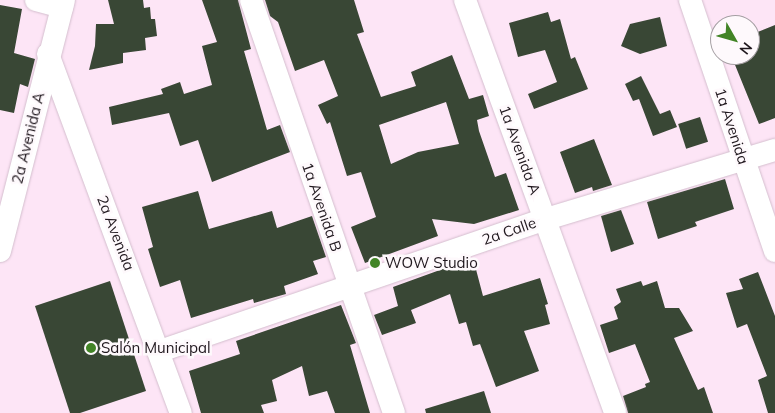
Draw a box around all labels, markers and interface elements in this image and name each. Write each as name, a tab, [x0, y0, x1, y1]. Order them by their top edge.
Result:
north arrow	[710, 15, 760, 65]
text: N	[736, 39, 756, 58]
street label: 1a Avenida	[711, 86, 753, 166]
street label: 2a Avenida A	[8, 90, 48, 186]
street label: 1a Avenida A	[495, 103, 545, 197]
street label: 1a Avenida B	[298, 160, 346, 254]
street label: 2a Avenida	[93, 193, 139, 273]
street label: 2a Calle	[479, 213, 539, 249]
place label: WOW Studio	[385, 254, 478, 272]
marker: WOW Studio	[369, 257, 381, 269]
place label: Salón Municipal	[101, 339, 211, 357]
marker: Salón Municipal	[85, 342, 97, 354]

